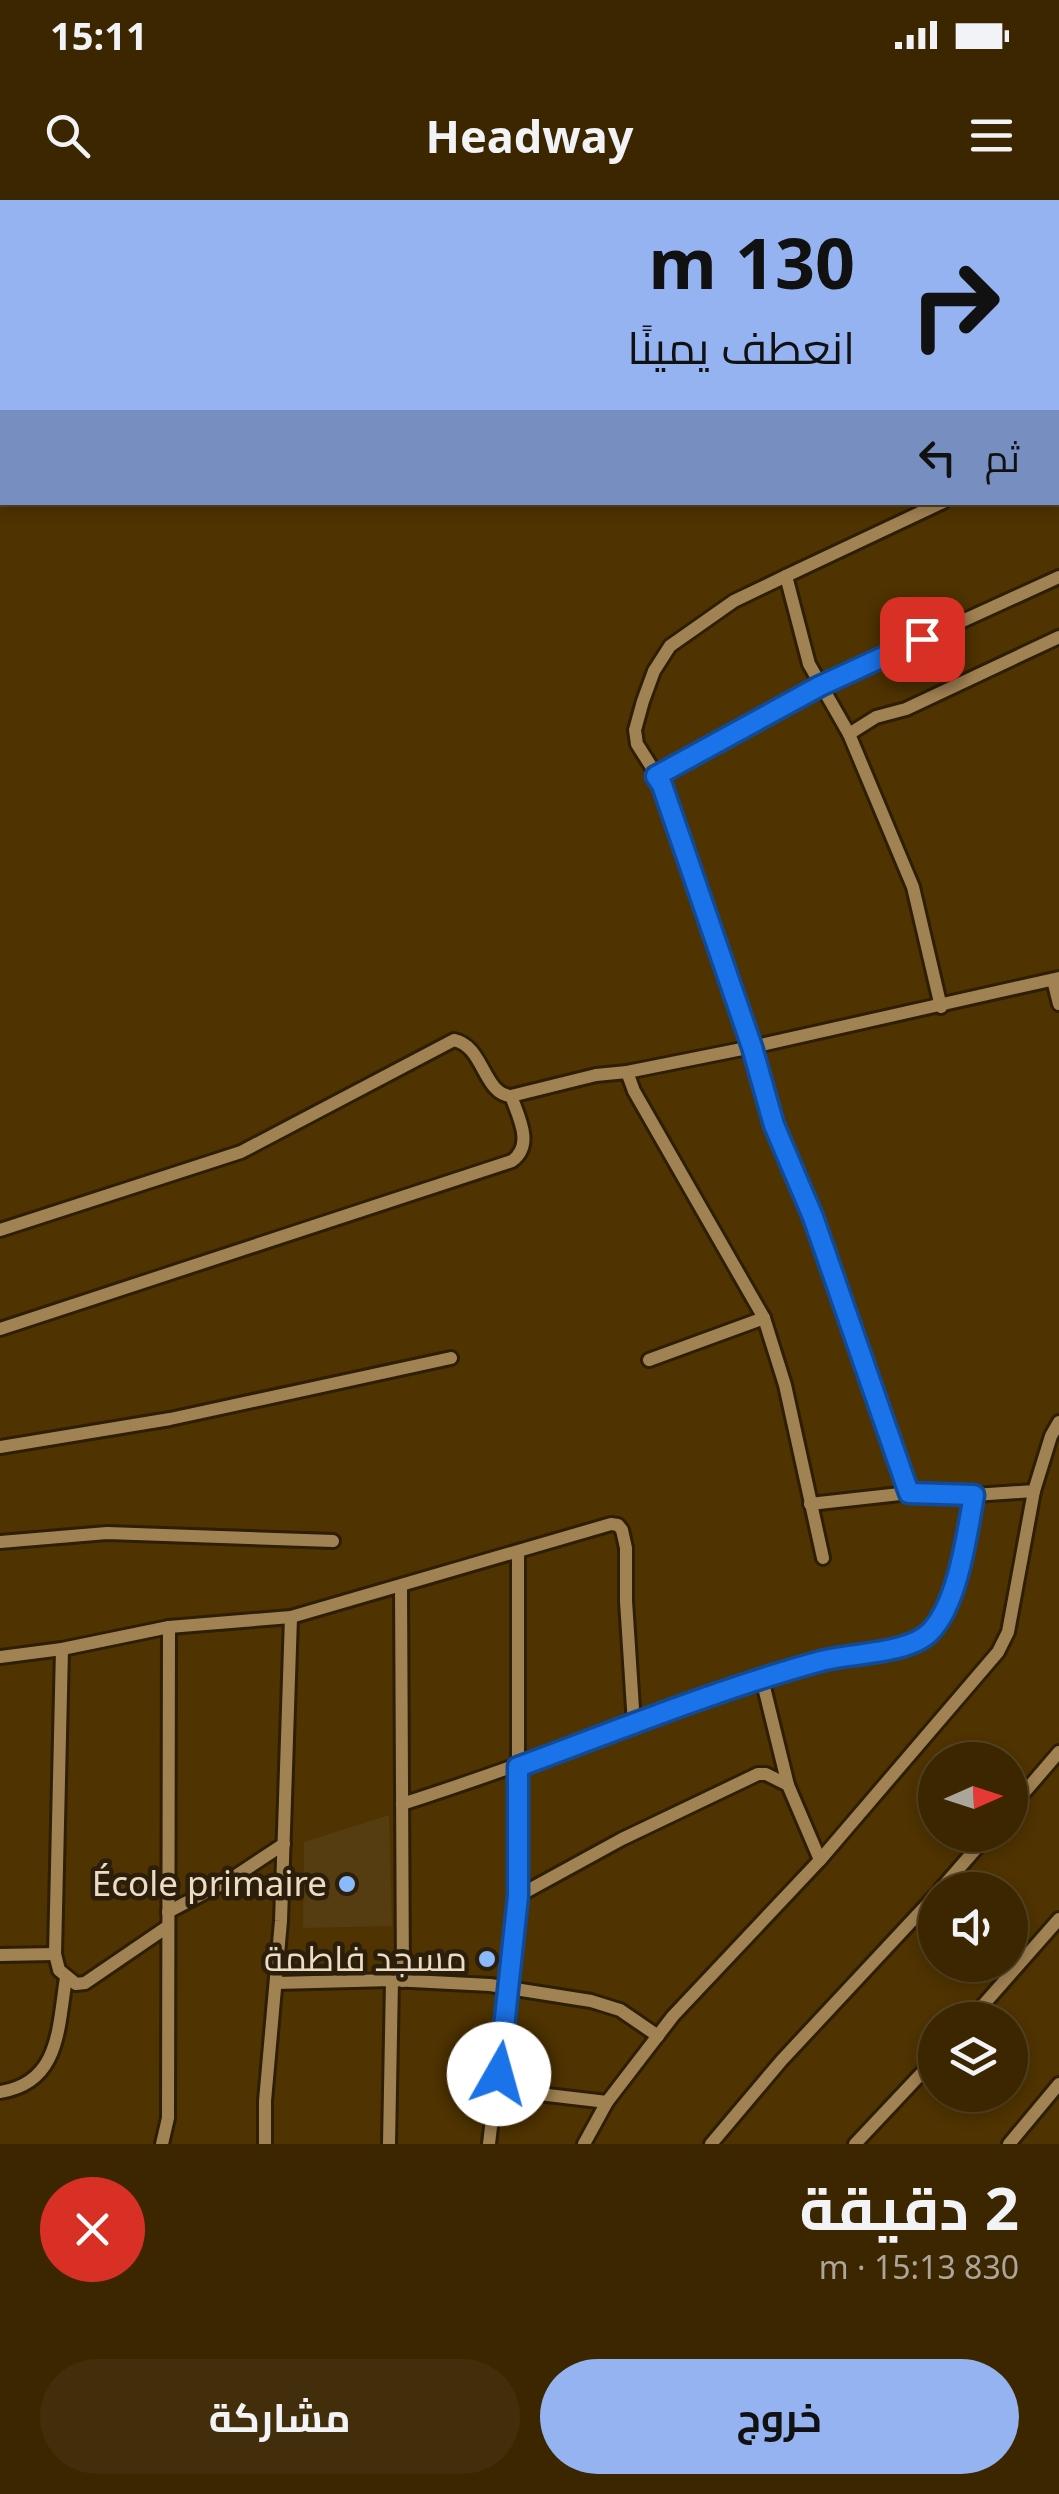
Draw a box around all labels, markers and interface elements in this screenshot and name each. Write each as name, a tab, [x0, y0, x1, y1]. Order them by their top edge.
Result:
text: 15:11	[50, 9, 148, 61]
text: Headway	[426, 105, 633, 166]
icon: search	[40, 108, 95, 163]
icon: menu	[964, 108, 1019, 163]
text: 130 m	[648, 214, 855, 310]
icon: right	[890, 240, 1020, 370]
text: انعطف يمينًا	[627, 316, 855, 377]
icon: left	[910, 430, 965, 485]
text: ثم	[985, 431, 1020, 483]
pin	[880, 597, 965, 682]
icon: arrive	[895, 612, 950, 667]
north arrow	[918, 1742, 1028, 1852]
map controls	[918, 1742, 1028, 2112]
place label: École primaire	[92, 1859, 327, 1906]
button: sound	[918, 1872, 1028, 1982]
marker: École primaire	[336, 1873, 358, 1895]
place label: مسجد فاطمة	[264, 1934, 467, 1981]
marker: مسجد فاطمة	[476, 1948, 498, 1970]
button: layers	[918, 2002, 1028, 2112]
position arrow	[447, 2022, 551, 2126]
text: 2 دقيقة	[799, 2166, 1019, 2248]
button: close	[40, 2177, 145, 2282]
text: 830 m · 15:13	[819, 2245, 1019, 2288]
button: مشاركة	[40, 2359, 520, 2474]
button: خروج	[540, 2359, 1019, 2474]

